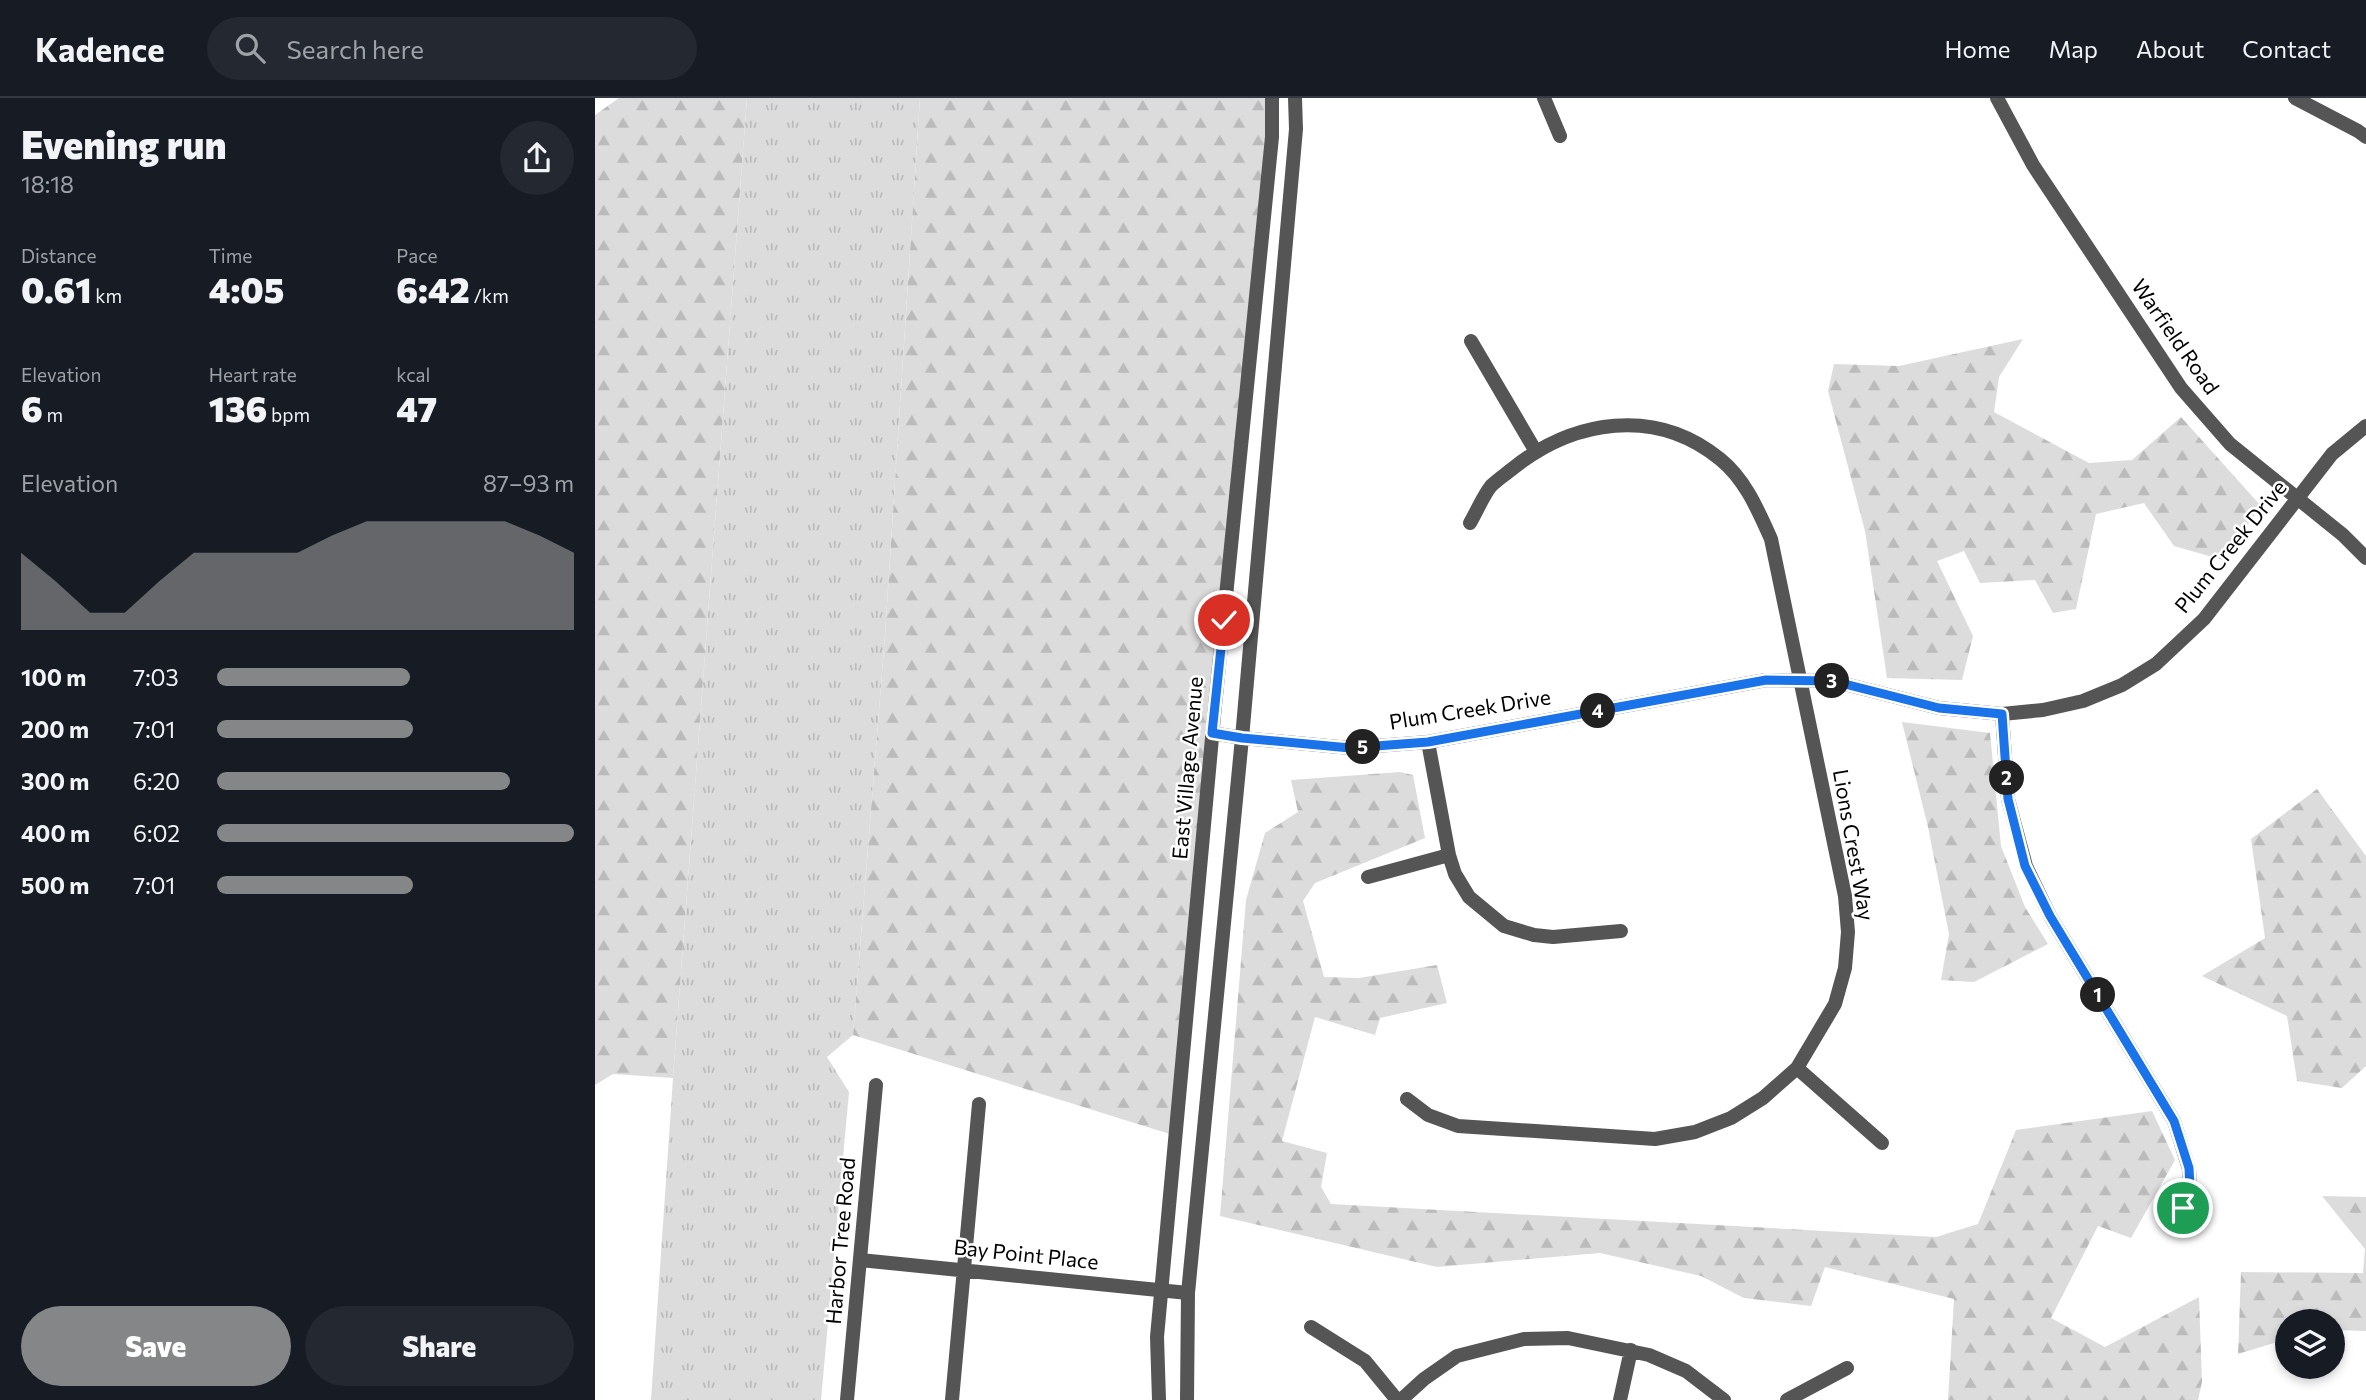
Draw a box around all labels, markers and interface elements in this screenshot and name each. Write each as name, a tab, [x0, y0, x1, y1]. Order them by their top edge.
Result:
search box	[207, 17, 697, 80]
text: Kadence	[35, 28, 165, 69]
icon: search	[231, 29, 269, 67]
text: Search here	[287, 33, 424, 64]
text: Home	[1945, 34, 2011, 63]
text: Map	[2049, 34, 2098, 63]
text: About	[2136, 34, 2204, 63]
text: Contact	[2242, 34, 2331, 63]
text: Evening run	[21, 120, 227, 167]
button: share	[500, 121, 574, 195]
text: 18:18	[21, 170, 74, 198]
text: Distance	[21, 244, 97, 267]
text: Time	[209, 244, 252, 267]
text: Pace	[396, 244, 438, 267]
text: 0.61	[21, 267, 92, 310]
text: 4:05	[209, 267, 284, 310]
text: 6:42	[396, 267, 470, 310]
street label: Warfield Road	[2127, 274, 2225, 399]
text: km	[92, 284, 122, 307]
text: /km	[470, 284, 509, 307]
text: Elevation	[21, 363, 101, 386]
text: Heart rate	[209, 363, 297, 386]
text: kcal	[396, 363, 430, 386]
text: 6	[21, 386, 43, 429]
text: 136	[209, 386, 267, 429]
text: 47	[396, 386, 437, 429]
text: m	[43, 403, 63, 426]
text: bpm	[267, 403, 310, 426]
text: Elevation	[21, 469, 118, 497]
text: 87–93 m	[483, 469, 574, 497]
street label: Plum Creek Drive	[2169, 475, 2291, 617]
pin	[1194, 590, 1254, 650]
icon: check	[1205, 601, 1243, 639]
text: 100 m	[21, 663, 86, 691]
text: 7:03	[133, 663, 179, 691]
pin: 3	[1815, 664, 1849, 698]
text: 3	[1826, 669, 1837, 692]
street label: East Village Avenue	[1166, 675, 1207, 860]
street label: Plum Creek Drive	[1387, 683, 1552, 734]
pin: 4	[1581, 694, 1615, 728]
text: 4	[1592, 699, 1603, 722]
text: 200 m	[21, 715, 89, 743]
text: 7:01	[133, 715, 175, 743]
pin: 5	[1345, 730, 1381, 764]
text: 5	[1357, 735, 1368, 758]
pin: 2	[1989, 760, 2025, 796]
text: 2	[2001, 766, 2012, 789]
text: 300 m	[21, 767, 89, 795]
text: 6:20	[133, 767, 180, 795]
street label: Lions Crest Way	[1829, 767, 1880, 922]
text: 400 m	[21, 819, 90, 847]
text: 6:02	[133, 819, 180, 847]
text: 500 m	[21, 871, 89, 899]
text: 7:01	[133, 871, 175, 899]
pin: 1	[2081, 978, 2115, 1012]
text: 1	[2093, 983, 2102, 1006]
street label: Harbor Tree Road	[820, 1156, 859, 1325]
pin	[2153, 1178, 2213, 1238]
icon: arrive	[2164, 1189, 2202, 1227]
street label: Bay Point Place	[952, 1233, 1100, 1274]
button: Save	[21, 1306, 291, 1386]
button: Share	[305, 1306, 574, 1386]
map controls	[2275, 1309, 2345, 1379]
button: layers	[2275, 1309, 2345, 1379]

